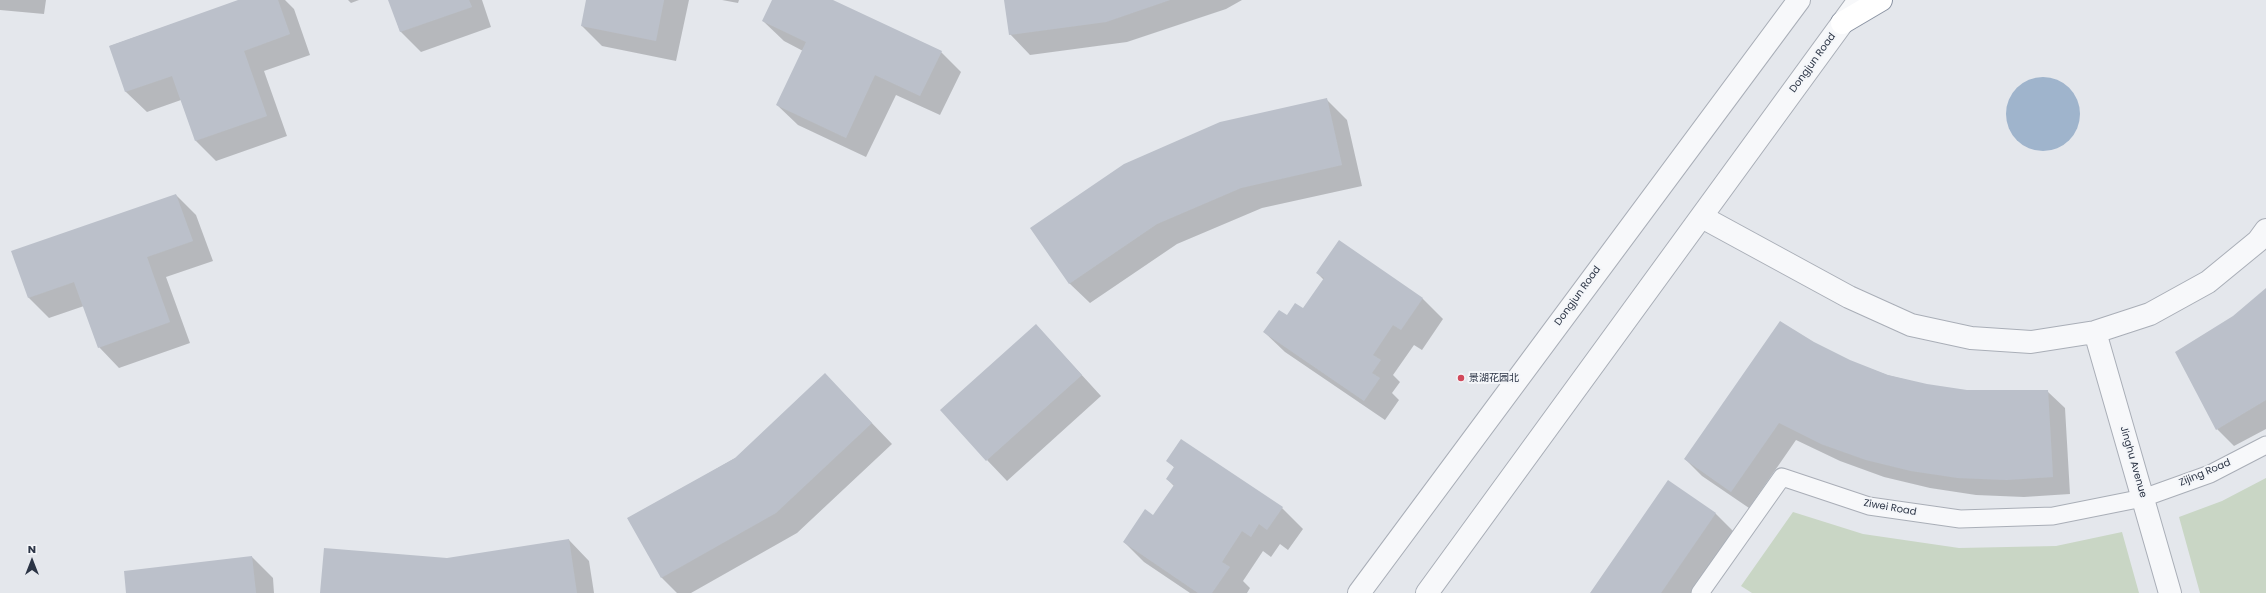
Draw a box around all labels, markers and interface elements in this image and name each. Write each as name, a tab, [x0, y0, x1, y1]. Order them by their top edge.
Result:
street label: Dongjun Road	[1787, 31, 1839, 95]
street label: Dongjun Road	[1552, 264, 1604, 328]
place label: 景湖花园北	[1469, 372, 1519, 384]
marker: 景湖花园北	[1456, 373, 1466, 383]
street label: Jinghu Avenue	[2117, 425, 2149, 499]
street label: Zijing Road	[2178, 457, 2232, 489]
street label: Ziwei Road	[1863, 497, 1917, 519]
north arrow	[12, 541, 52, 581]
text: N	[28, 541, 36, 557]

